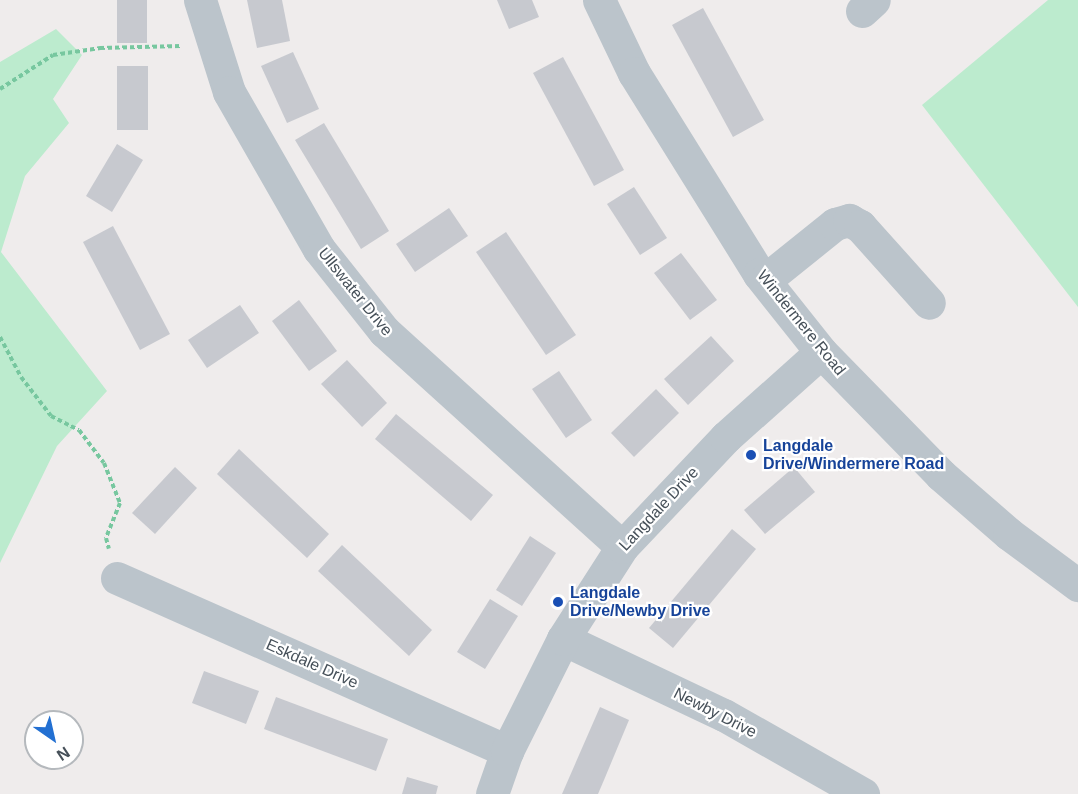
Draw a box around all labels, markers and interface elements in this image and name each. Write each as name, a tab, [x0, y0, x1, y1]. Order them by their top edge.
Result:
street label: Ullswater Drive	[314, 244, 396, 340]
street label: Windermere Road	[753, 267, 849, 379]
place label: Langdale Drive/Windermere Road	[763, 436, 944, 474]
marker: Langdale Drive/Windermere Road	[744, 448, 758, 462]
street label: Langdale Drive	[615, 463, 703, 555]
place label: Langdale Drive/Newby Drive	[570, 583, 711, 621]
marker: Langdale Drive/Newby Drive	[551, 595, 565, 609]
street label: Eskdale Drive	[263, 635, 361, 693]
street label: Newby Drive	[670, 684, 760, 742]
north arrow	[24, 710, 84, 770]
text: N	[54, 743, 73, 764]

